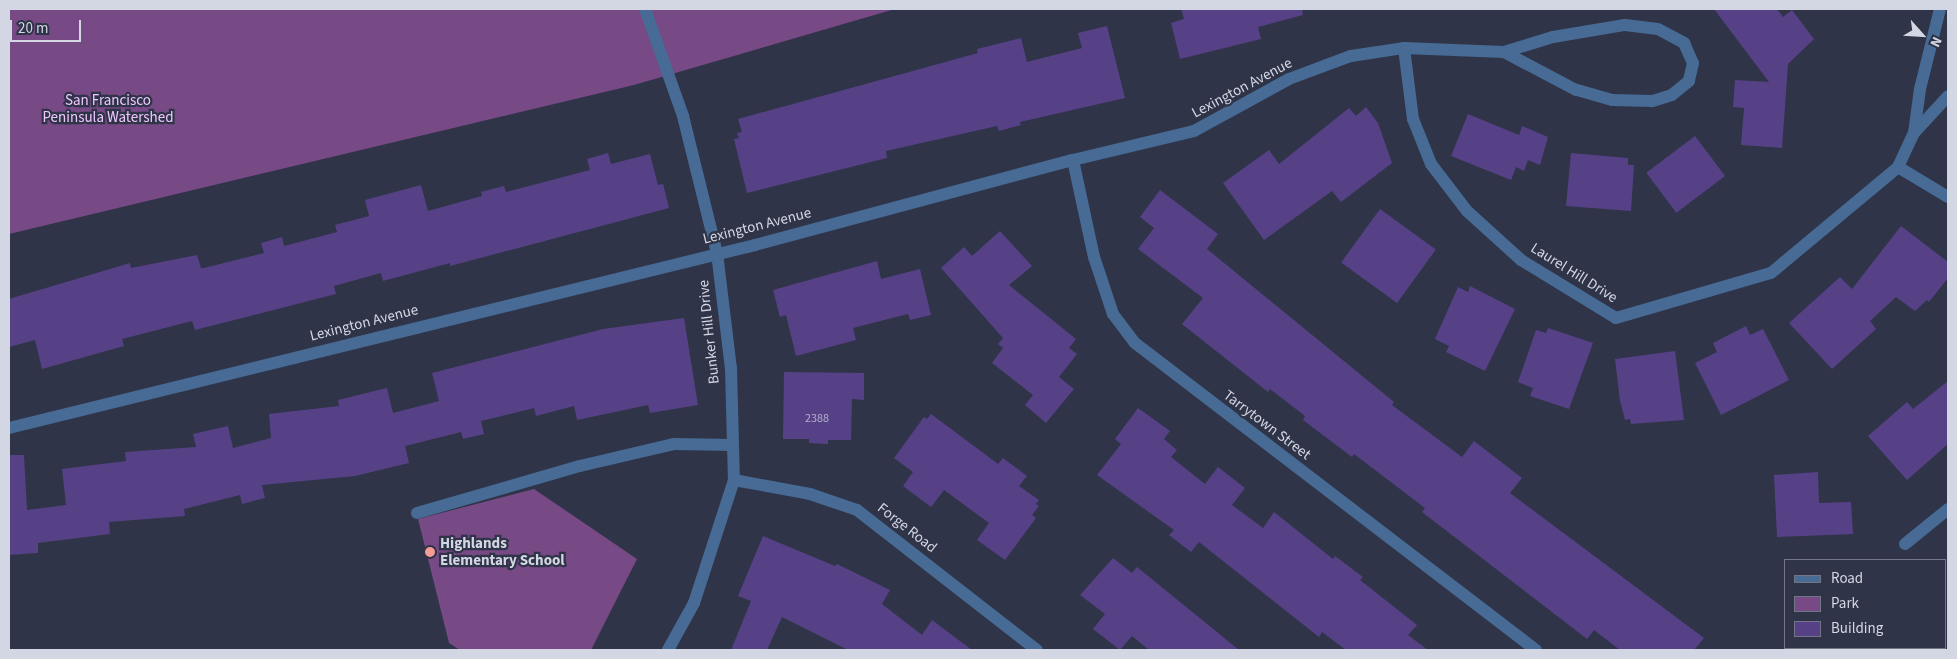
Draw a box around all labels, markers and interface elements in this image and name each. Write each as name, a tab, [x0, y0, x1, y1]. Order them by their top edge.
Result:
scale bar	[12, 10, 84, 42]
north arrow	[1897, 10, 1947, 60]
text: 20 m	[18, 18, 48, 39]
text: N	[1924, 33, 1947, 50]
street label: Lexington Avenue	[1189, 54, 1295, 122]
park label: San Francisco Peninsula Watershed	[42, 91, 174, 126]
street label: Lexington Avenue	[701, 204, 813, 248]
street label: Laurel Hill Drive	[1527, 239, 1621, 307]
street label: Bunker Hill Drive	[695, 279, 723, 385]
street label: Lexington Avenue	[308, 301, 420, 345]
street label: Tarrytown Street	[1220, 386, 1314, 464]
house number: 2388	[805, 412, 829, 426]
street label: Forge Road	[874, 499, 940, 557]
place label: Highlands Elementary School	[440, 534, 565, 569]
marker: Highlands Elementary School	[424, 546, 436, 558]
legend	[1784, 559, 1947, 649]
text: Road	[1831, 568, 1863, 589]
text: Park	[1831, 593, 1859, 614]
text: Building	[1831, 618, 1883, 639]

